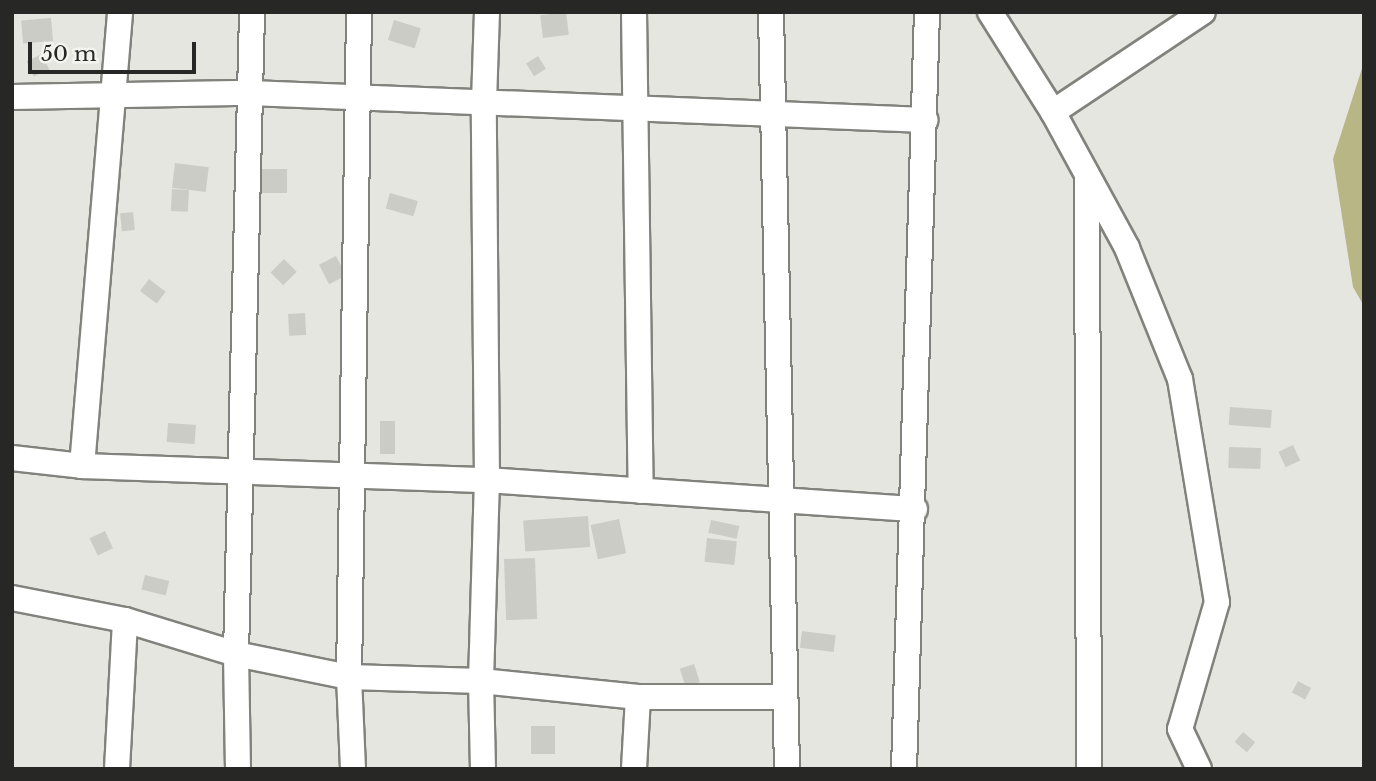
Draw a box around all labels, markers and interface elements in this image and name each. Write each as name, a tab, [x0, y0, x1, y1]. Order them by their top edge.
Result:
scale bar	[32, 28, 200, 72]
text: 50 m	[41, 41, 96, 67]

